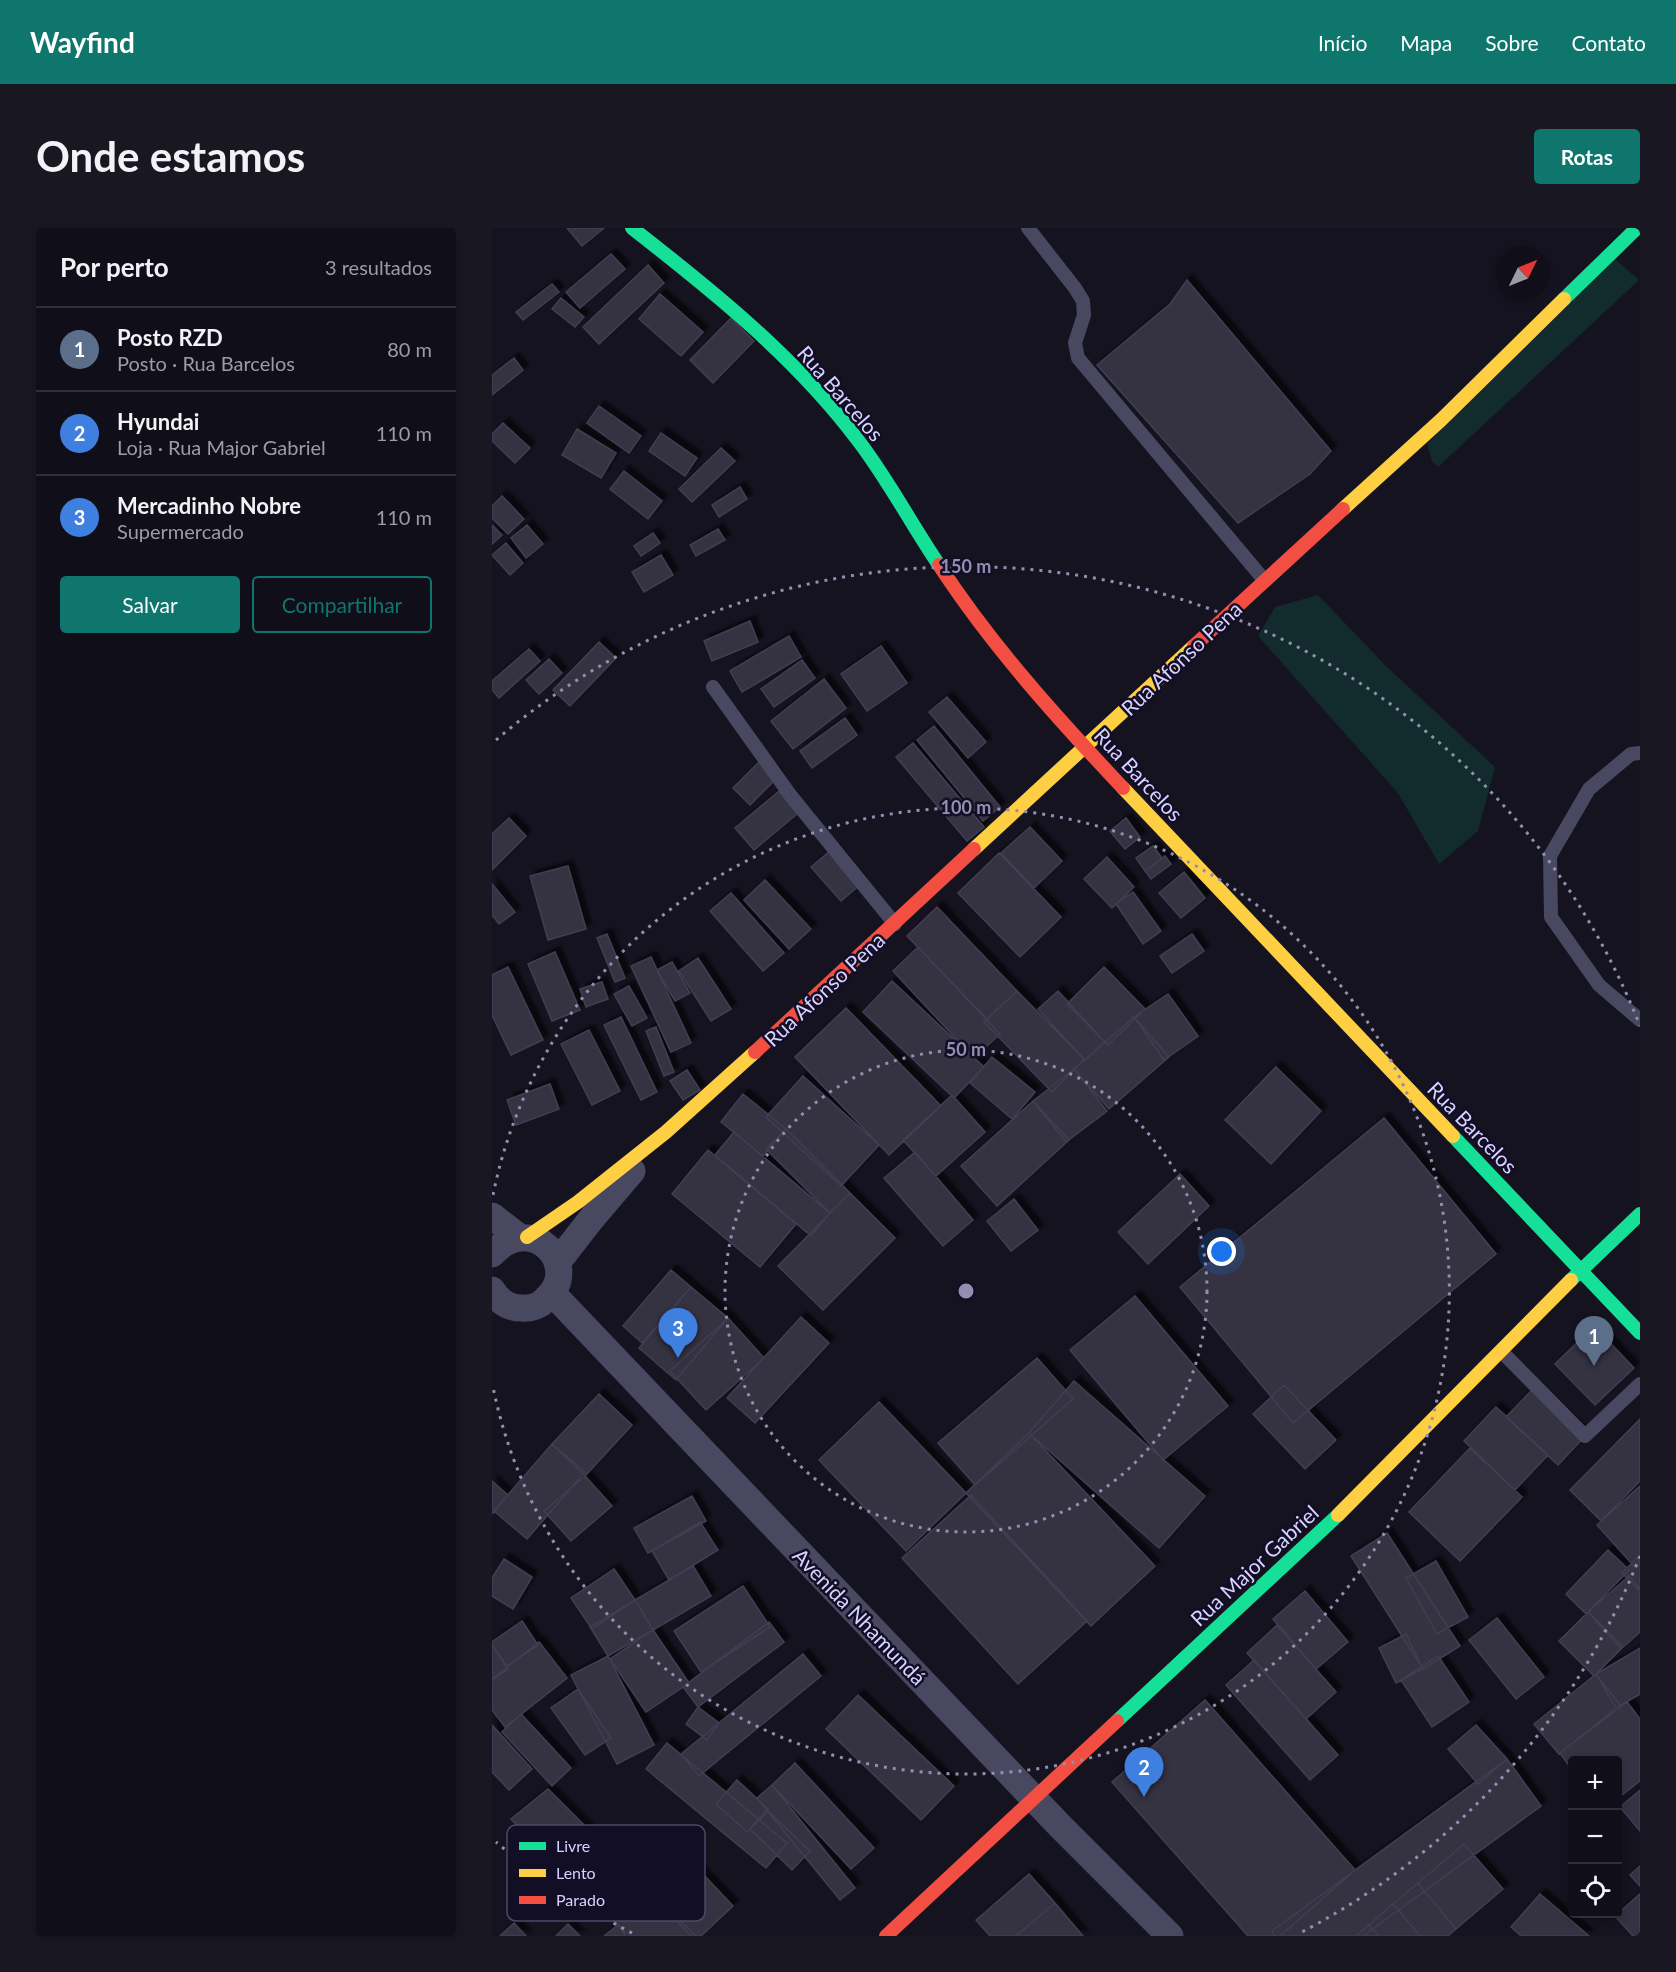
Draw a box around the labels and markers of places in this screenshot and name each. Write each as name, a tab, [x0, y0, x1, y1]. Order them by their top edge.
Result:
centre of rings	[956, 1281, 976, 1301]
pin: 3	[658, 1308, 698, 1358]
pin: 1	[1574, 1316, 1614, 1366]
pin: 2	[1124, 1748, 1164, 1797]

